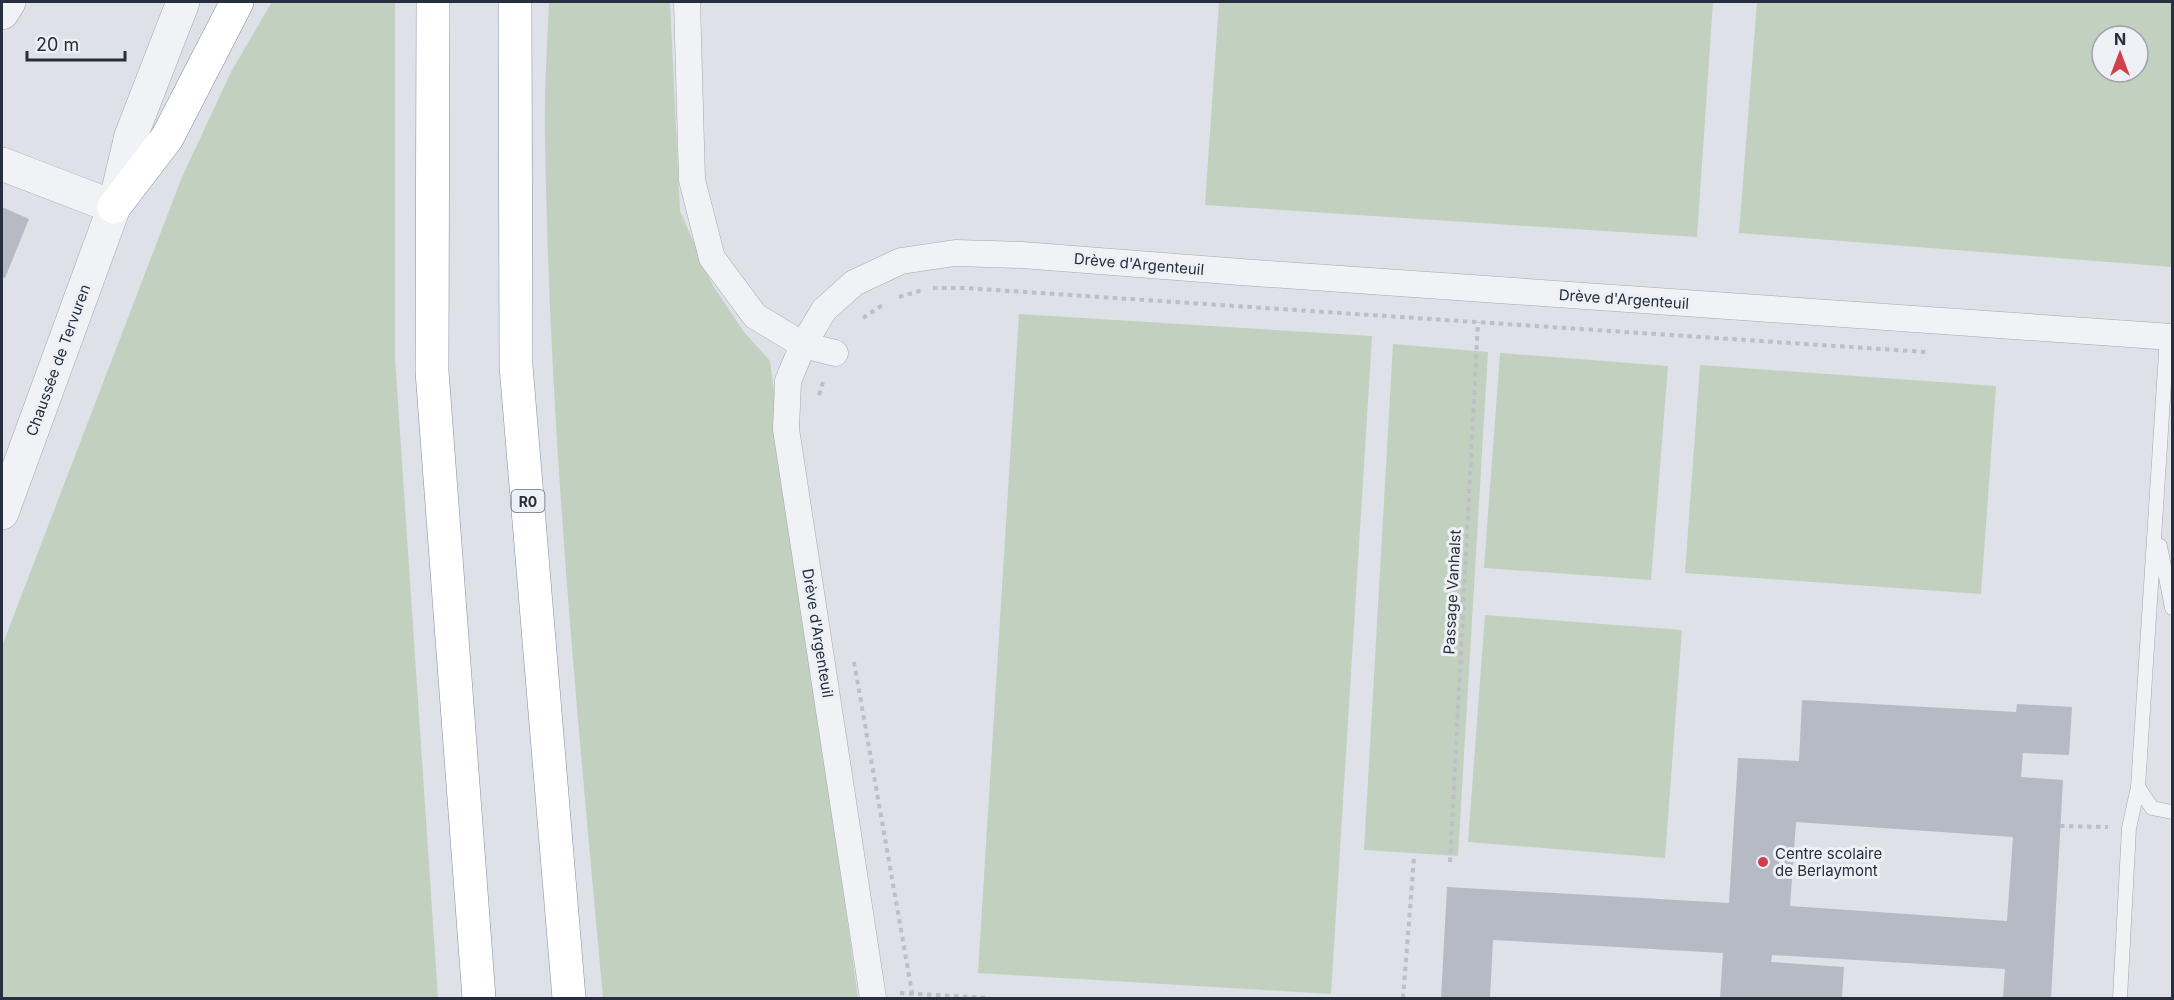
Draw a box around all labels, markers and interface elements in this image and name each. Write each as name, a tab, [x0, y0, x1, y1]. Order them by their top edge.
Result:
scale bar	[27, 24, 124, 62]
north arrow	[2090, 24, 2150, 84]
text: N	[2114, 29, 2126, 49]
text: 20 m	[36, 34, 79, 55]
street label: Drève d'Argenteuil	[1073, 249, 1205, 279]
street label: Chaussée de Tervuren	[22, 281, 94, 439]
street label: Drève d'Argenteuil	[1558, 285, 1690, 313]
road number: R0	[512, 490, 544, 512]
street label: Passage Vanhalst	[1439, 529, 1465, 655]
street label: Drève d'Argenteuil	[798, 567, 838, 699]
place label: Centre scolaire de Berlaymont	[1775, 844, 1882, 880]
marker: Centre scolaire de Berlaymont	[1756, 855, 1770, 869]

